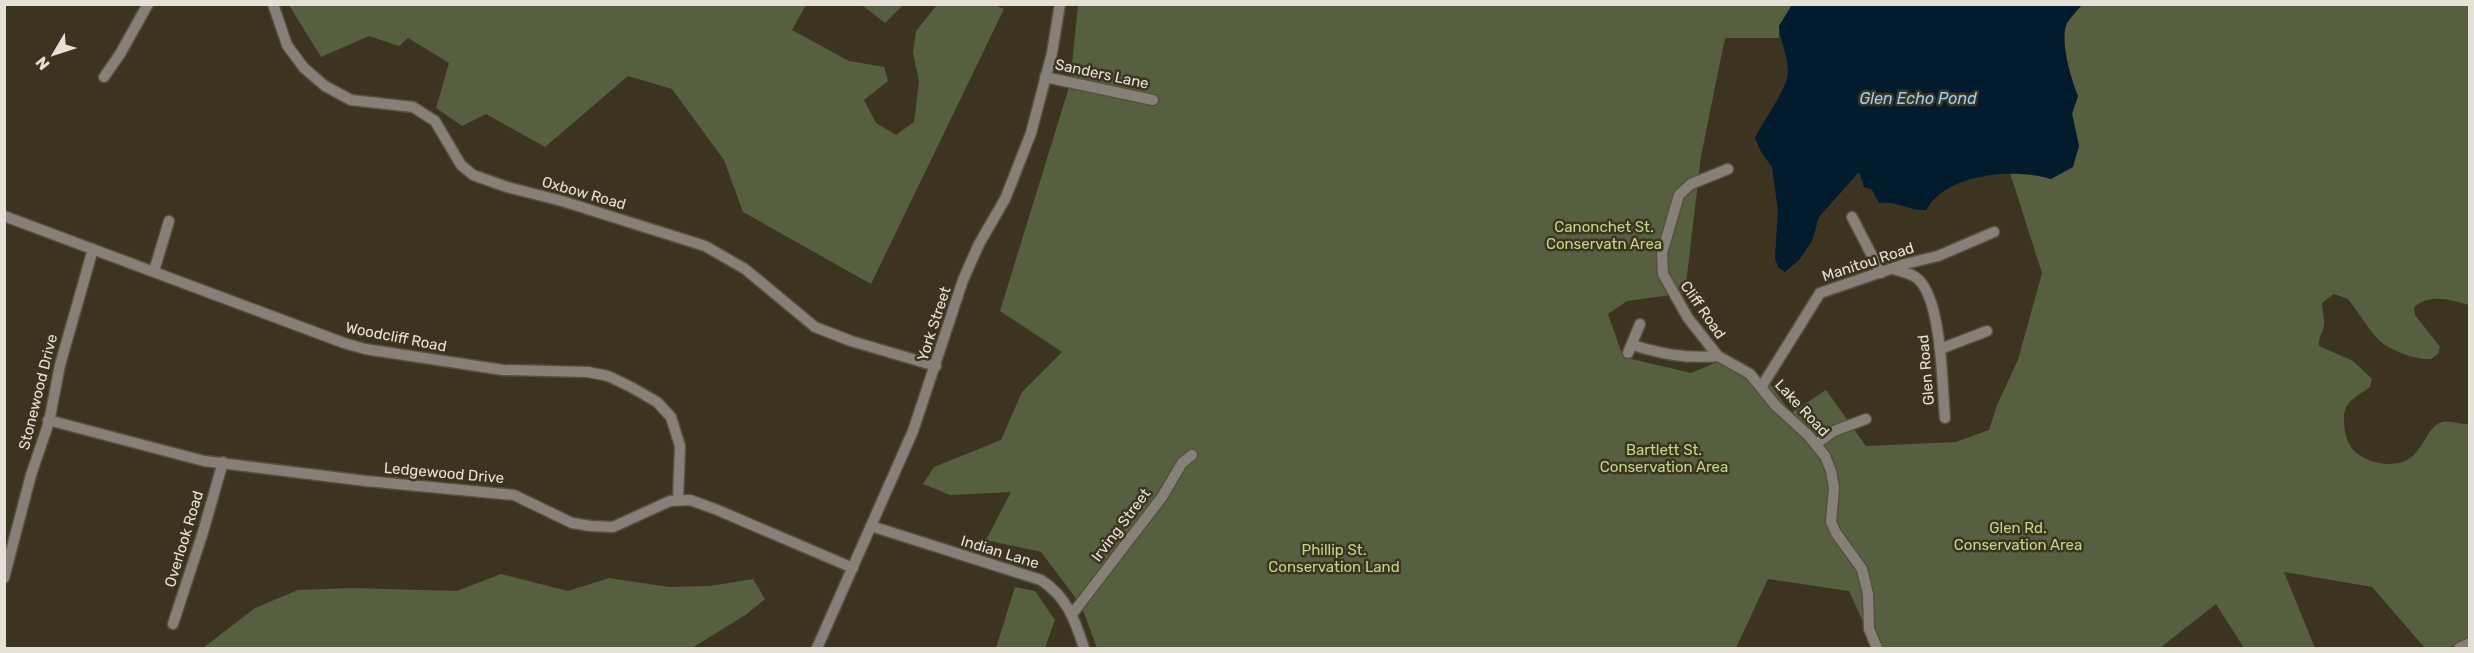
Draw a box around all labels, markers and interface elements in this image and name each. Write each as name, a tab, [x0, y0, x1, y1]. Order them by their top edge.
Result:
north arrow	[24, 24, 84, 84]
text: N	[32, 53, 54, 74]
street label: Sanders Lane	[1054, 55, 1150, 93]
water label: Glen Echo Pond	[1859, 89, 1977, 108]
street label: Oxbow Road	[540, 172, 628, 214]
park label: Canonchet St. Conservatn Area	[1546, 218, 1662, 253]
street label: Manitou Road	[1820, 239, 1916, 285]
street label: Cliff Road	[1677, 278, 1729, 342]
street label: York Street	[913, 284, 955, 364]
street label: Woodcliff Road	[344, 318, 448, 356]
street label: Stonewood Drive	[15, 332, 61, 452]
street label: Glen Road	[1914, 334, 1938, 406]
street label: Lake Road	[1771, 376, 1833, 440]
park label: Bartlett St. Conservation Area	[1600, 441, 1728, 476]
street label: Ledgewood Drive	[383, 459, 505, 487]
street label: Irving Street	[1088, 485, 1154, 565]
street label: Overlook Road	[161, 489, 207, 589]
park label: Glen Rd. Conservation Area	[1954, 519, 2082, 554]
street label: Indian Lane	[959, 532, 1041, 572]
park label: Phillip St. Conservation Land	[1268, 541, 1400, 576]

